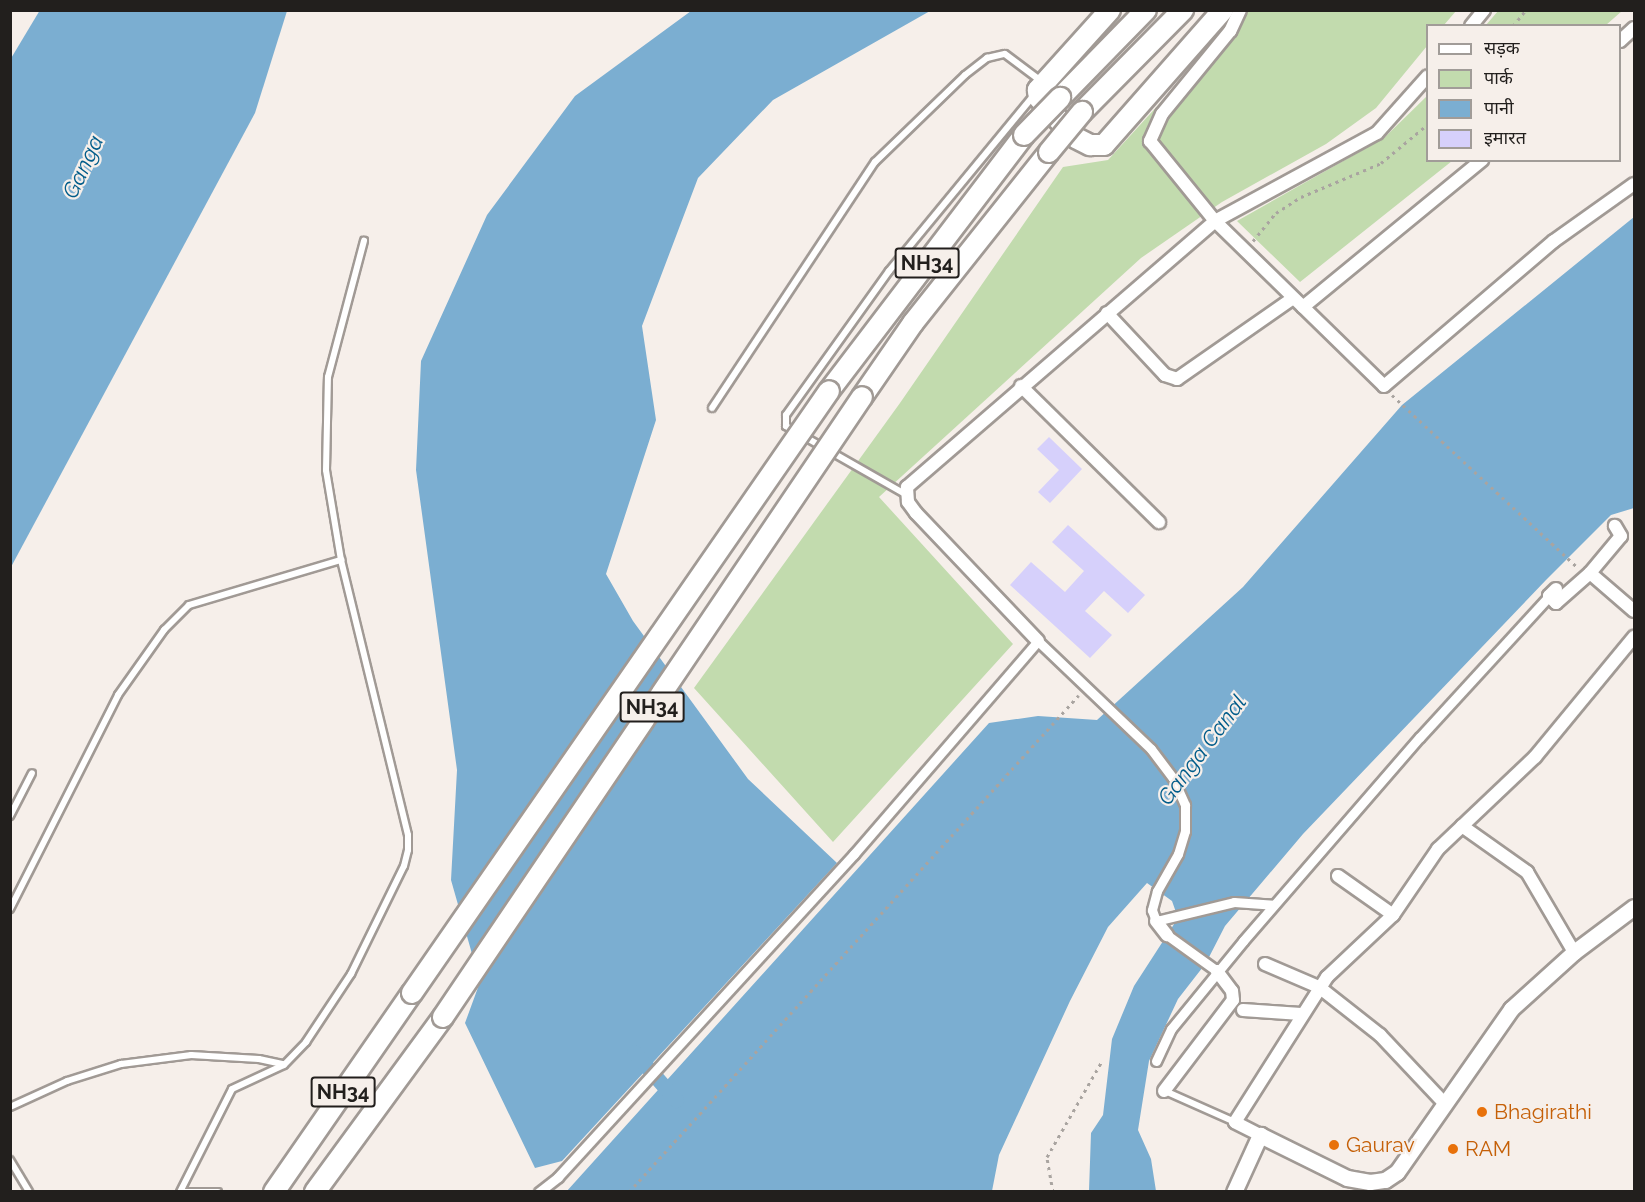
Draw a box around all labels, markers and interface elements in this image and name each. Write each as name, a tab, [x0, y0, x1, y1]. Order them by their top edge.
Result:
legend	[1426, 24, 1621, 162]
text: सड़क	[1484, 37, 1520, 58]
text: पार्क	[1484, 67, 1513, 88]
text: पानी	[1484, 97, 1514, 118]
text: इमारत	[1484, 127, 1526, 148]
water label: Ganga	[57, 131, 109, 203]
road number: NH34	[894, 246, 960, 280]
road number: NH34	[619, 690, 685, 724]
water label: Ganga Canal	[1152, 690, 1252, 810]
road number: NH34	[310, 1075, 376, 1109]
place label: Bhagirathi	[1494, 1099, 1592, 1125]
marker: Bhagirathi	[1475, 1105, 1489, 1119]
place label: Gaurav	[1346, 1132, 1415, 1158]
place label: RAM	[1465, 1136, 1511, 1162]
marker: Gaurav	[1327, 1138, 1341, 1152]
marker: RAM	[1446, 1142, 1460, 1156]

